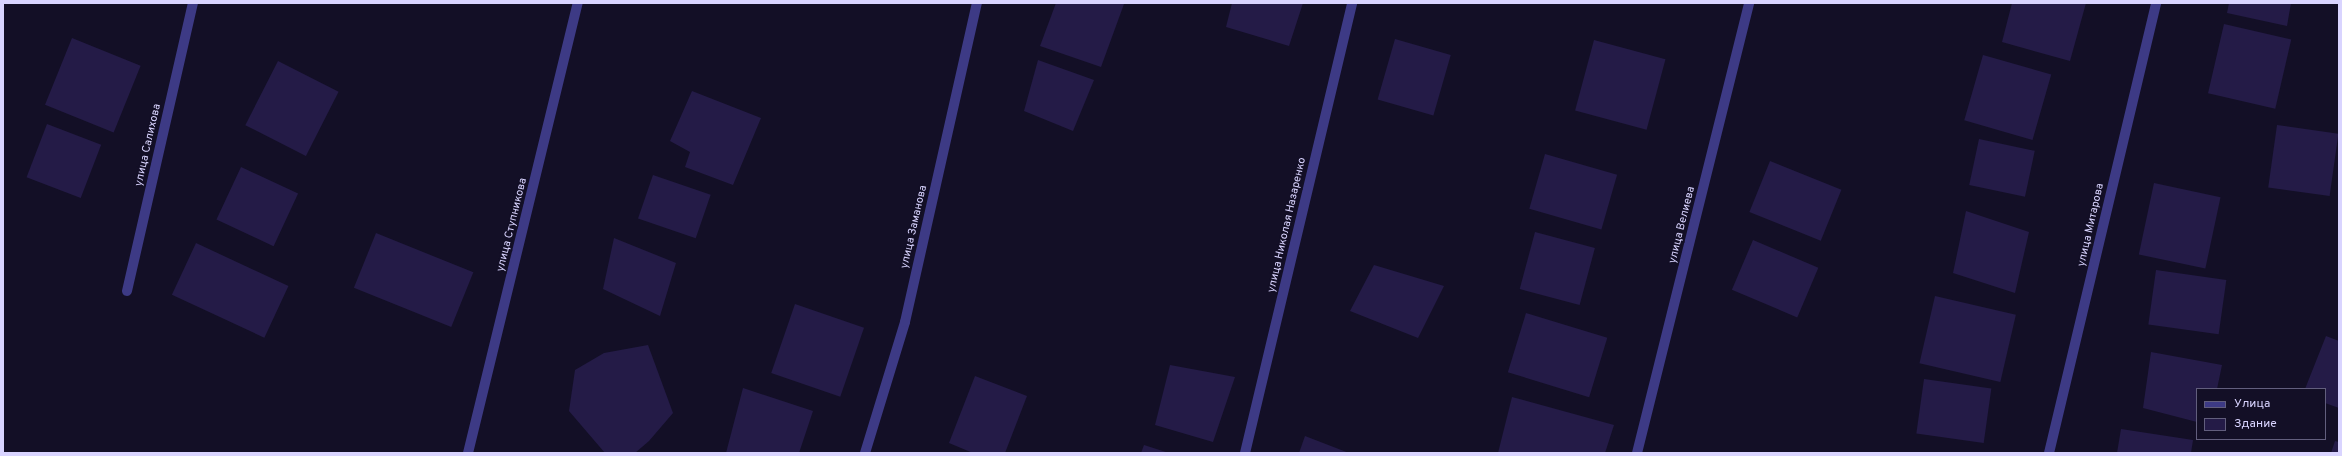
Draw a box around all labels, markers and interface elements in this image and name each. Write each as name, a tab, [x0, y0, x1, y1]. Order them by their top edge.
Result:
street label: улица Салихова	[132, 102, 164, 188]
street label: улица Николая Назаренко	[1265, 156, 1309, 294]
street label: улица Ступникова	[494, 177, 530, 273]
street label: улица Митарова	[2075, 182, 2107, 268]
street label: улица Заманова	[898, 184, 930, 270]
street label: улица Велиева	[1666, 185, 1698, 265]
legend	[2196, 388, 2326, 440]
text: Улица	[2234, 396, 2270, 412]
text: Здание	[2234, 416, 2277, 432]

